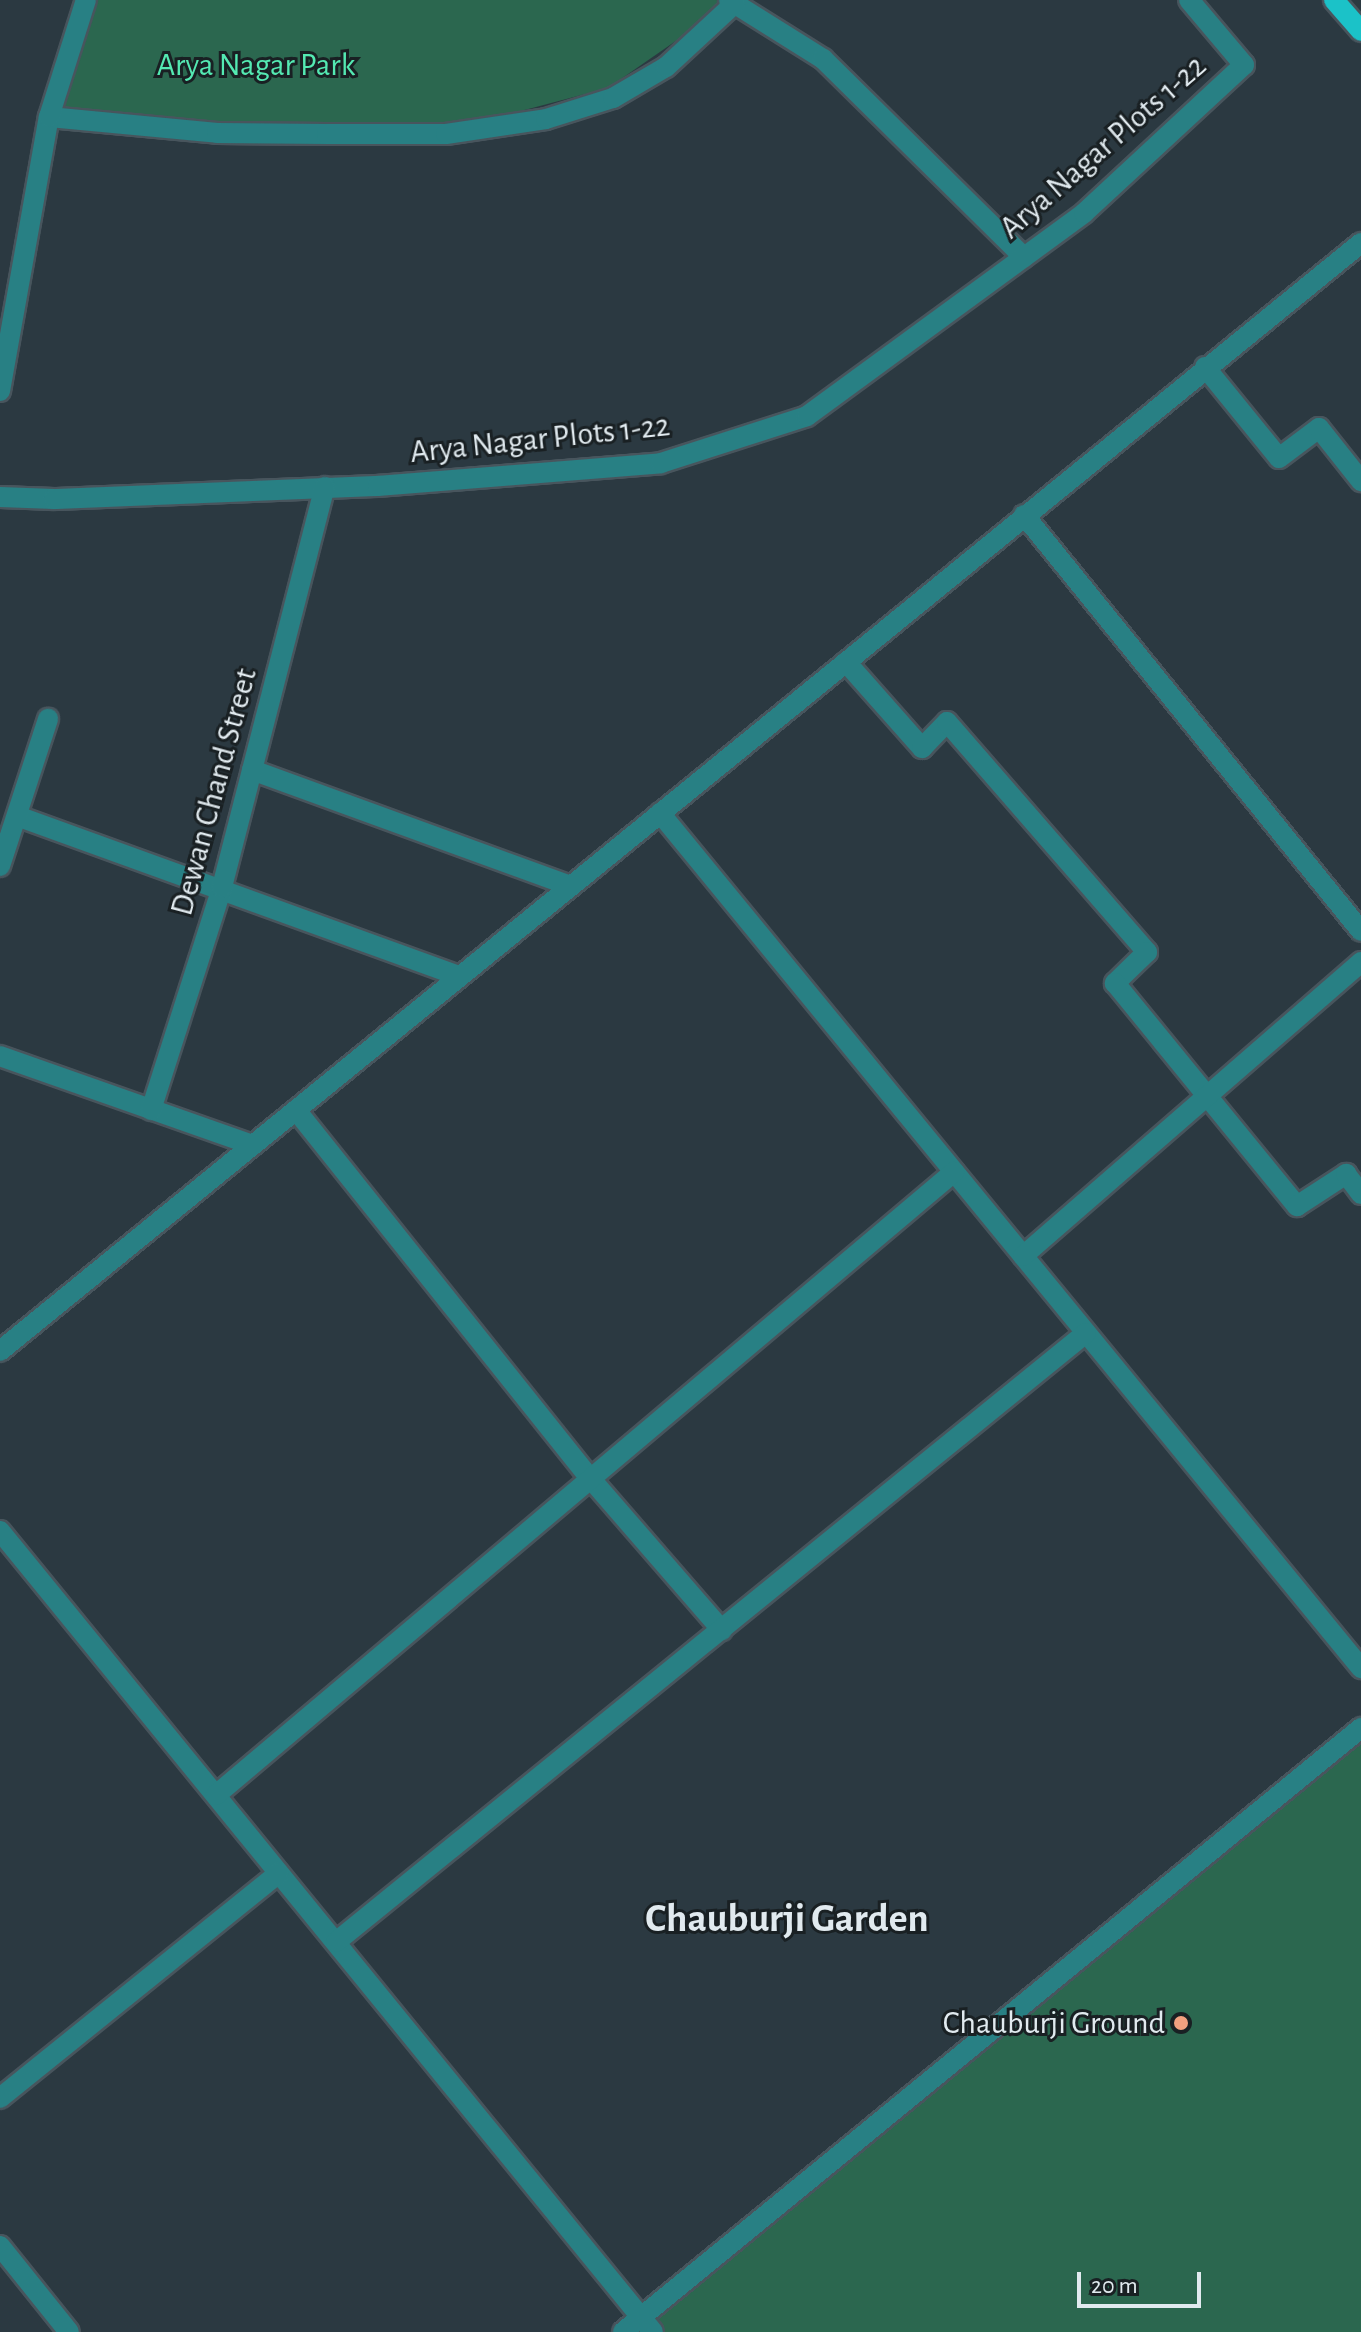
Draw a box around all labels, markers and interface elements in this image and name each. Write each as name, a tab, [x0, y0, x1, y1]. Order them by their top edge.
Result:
park label: Arya Nagar Park	[157, 46, 355, 84]
street label: Arya Nagar Plots 1-22	[992, 47, 1214, 247]
street label: Arya Nagar Plots 1-22	[408, 406, 672, 472]
street label: Dewan Chand Street	[163, 664, 265, 920]
district label: Chauburji Garden	[645, 1895, 929, 1943]
place label: Chauburji Ground	[943, 2004, 1165, 2042]
marker: Chauburji Ground	[1172, 2014, 1190, 2032]
scale bar	[1081, 2256, 1205, 2306]
text: 20 m	[1091, 2274, 1138, 2298]

